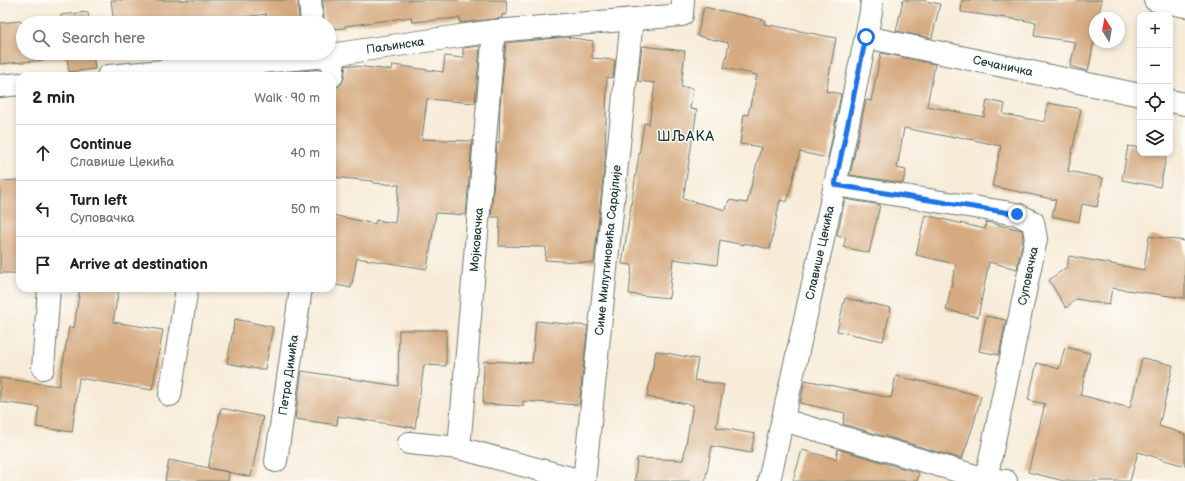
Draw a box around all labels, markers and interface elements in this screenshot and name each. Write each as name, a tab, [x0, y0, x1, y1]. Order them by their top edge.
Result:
north arrow	[1089, 12, 1125, 48]
map controls	[1137, 12, 1173, 156]
button: +	[1137, 12, 1173, 48]
search box	[16, 16, 336, 60]
icon: search	[30, 27, 52, 49]
route start	[857, 28, 875, 46]
text: Search here	[62, 29, 145, 48]
street label: Паљинска	[365, 34, 425, 58]
button: −	[1137, 48, 1173, 84]
street label: Сечаничка	[971, 53, 1034, 80]
button: locate	[1137, 84, 1173, 120]
text: 2 min	[32, 88, 75, 108]
text: Walk · 90 m	[254, 90, 320, 106]
button: layers	[1137, 120, 1173, 156]
district label: ШЉАКА	[657, 128, 715, 145]
text: Continue	[70, 135, 132, 154]
icon: ahead	[32, 142, 54, 164]
text: 40 m	[290, 145, 320, 161]
text: Славише Цекића	[70, 154, 174, 170]
street label: Симе Милутиновића Сарајлије	[592, 164, 625, 336]
text: Turn left	[70, 191, 127, 210]
icon: left	[32, 198, 54, 220]
text: 50 m	[291, 201, 320, 217]
street label: Славише Цекића	[803, 204, 838, 301]
route end	[1008, 205, 1026, 223]
street label: Мојковачка	[467, 207, 487, 272]
text: Суповачка	[70, 210, 135, 226]
street label: Суповачка	[1015, 245, 1042, 307]
icon: arrive	[32, 254, 54, 276]
text: Arrive at destination	[70, 255, 208, 274]
street label: Петра Димића	[276, 334, 302, 416]

